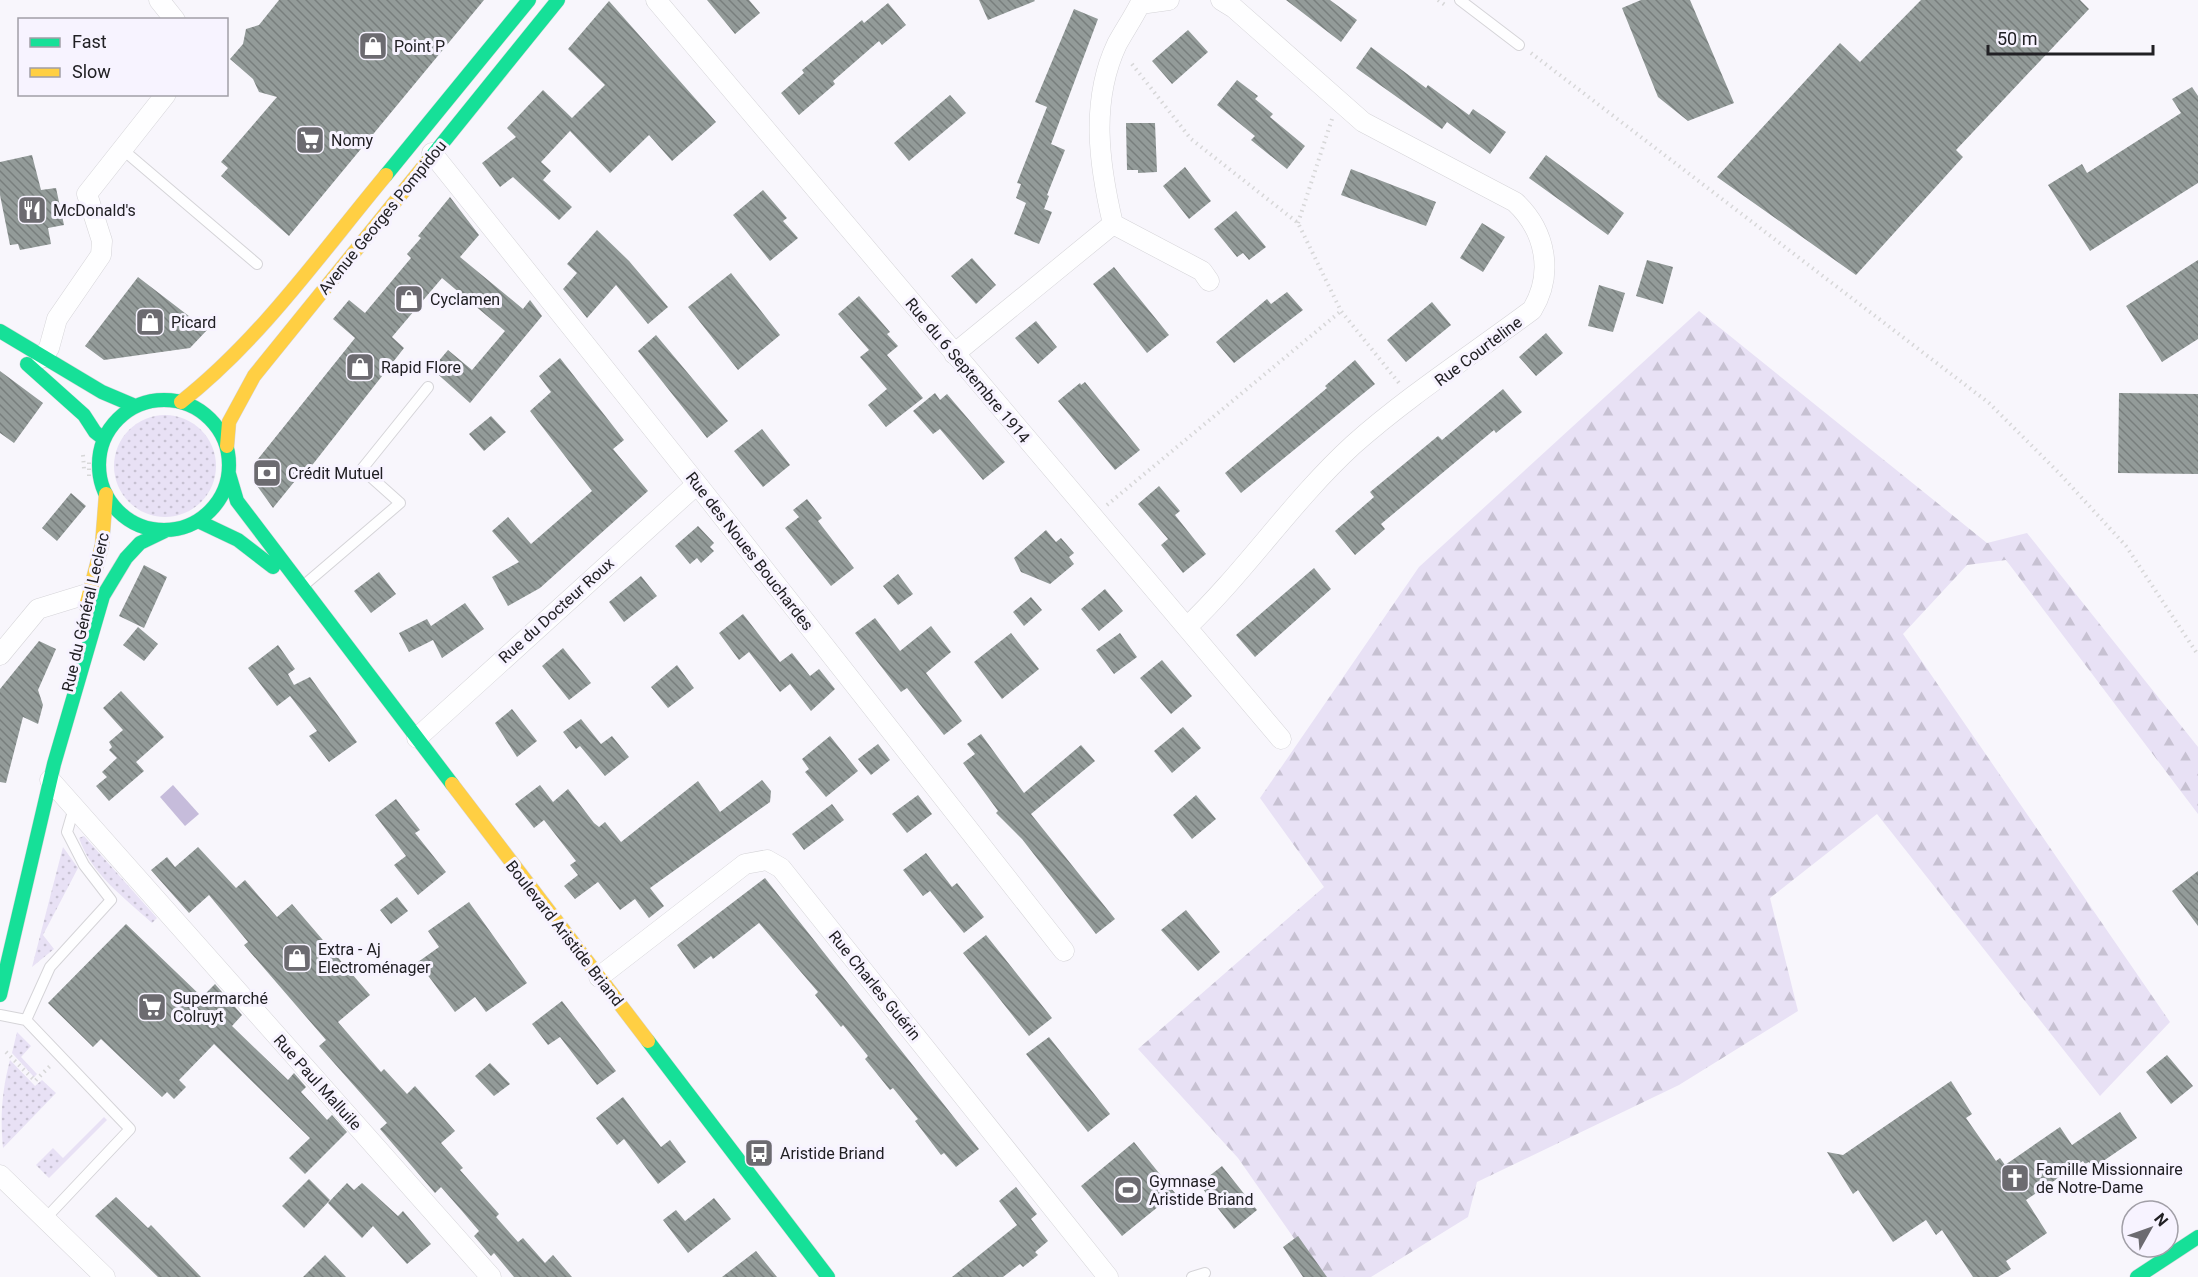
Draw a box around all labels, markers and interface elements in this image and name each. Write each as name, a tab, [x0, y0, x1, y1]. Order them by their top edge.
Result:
legend	[18, 18, 228, 96]
scale bar	[1988, 18, 2153, 56]
text: 50 m	[1997, 28, 2037, 49]
shop icon: Point P	[357, 30, 389, 62]
text: Fast	[72, 31, 107, 52]
place label: Point P	[394, 37, 445, 56]
text: Slow	[72, 61, 111, 82]
supermarket icon: Nomy	[294, 124, 326, 156]
place label: Nomy	[331, 131, 374, 150]
street label: Avenue Georges Pompidou	[314, 136, 450, 298]
restaurant icon: McDonald's	[16, 194, 48, 226]
place label: McDonald's	[53, 201, 136, 220]
shop icon: Cyclamen	[393, 283, 425, 315]
place label: Cyclamen	[430, 290, 500, 309]
street label: Rue du 6 Septembre 1914	[901, 294, 1034, 447]
shop icon: Picard	[134, 306, 166, 338]
street label: Rue Courteline	[1431, 312, 1526, 390]
place label: Picard	[171, 313, 216, 332]
shop icon: Rapid Flore	[344, 351, 376, 383]
place label: Rapid Flore	[381, 358, 461, 377]
bank icon: Crédit Mutuel	[251, 457, 283, 489]
place label: Crédit Mutuel	[288, 464, 384, 483]
street label: Rue des Noues Bouchardes	[682, 468, 817, 634]
street label: Rue du Général Leclerc	[58, 531, 113, 694]
street label: Rue du Docteur Roux	[495, 554, 618, 667]
street label: Boulevard Aristide Briand	[502, 857, 627, 1010]
street label: Rue Charles Guérin	[825, 927, 925, 1044]
place label: Extra - Aj Electroménager	[318, 940, 431, 977]
shop icon: Extra - Aj Electroménager	[281, 942, 313, 974]
place label: Supermarché Colruyt	[173, 989, 268, 1026]
supermarket icon: Supermarché Colruyt	[136, 991, 168, 1023]
street label: Rue Paul Malluile	[270, 1031, 366, 1134]
bus stop icon: Aristide Briand	[743, 1137, 775, 1169]
place label: Aristide Briand	[780, 1144, 884, 1163]
place label: Famille Missionnaire de Notre-Dame	[2036, 1160, 2183, 1197]
church icon: Famille Missionnaire de Notre-Dame	[1999, 1162, 2031, 1194]
place label: Gymnase Aristide Briand	[1149, 1172, 1253, 1209]
sports icon: Gymnase Aristide Briand	[1112, 1174, 1144, 1206]
north arrow	[2120, 1199, 2180, 1259]
text: N	[2150, 1209, 2172, 1230]

